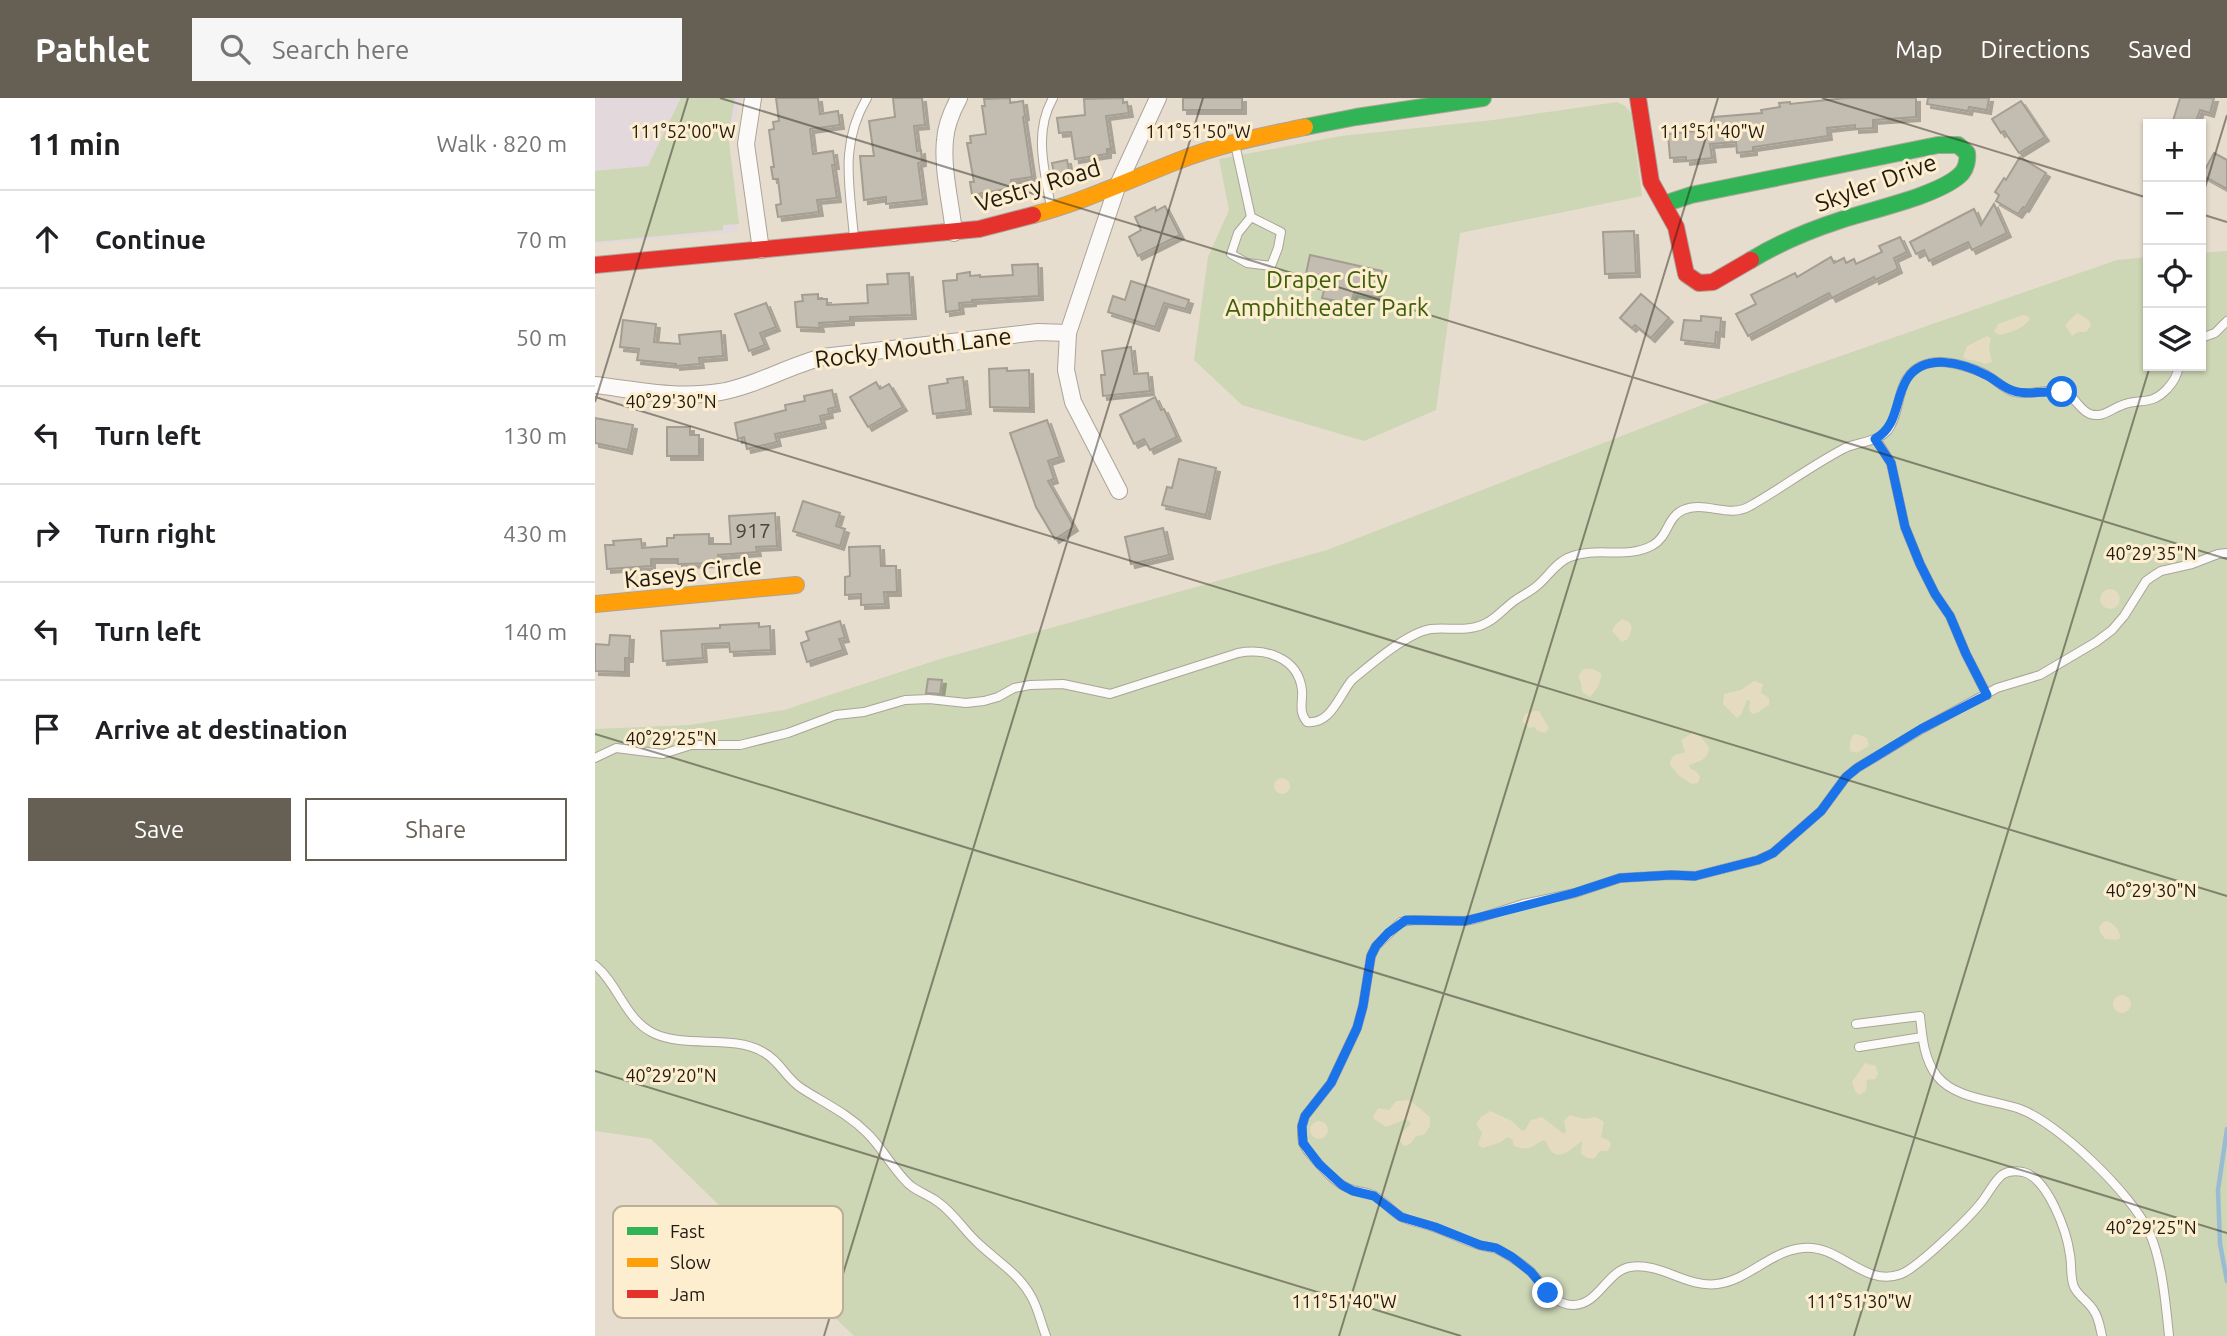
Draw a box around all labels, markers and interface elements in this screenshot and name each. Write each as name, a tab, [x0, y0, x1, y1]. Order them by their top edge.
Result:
search box	[192, 18, 682, 81]
icon: search	[216, 30, 254, 68]
text: Pathlet	[35, 31, 150, 68]
text: Search here	[272, 35, 409, 64]
text: Map	[1895, 36, 1942, 63]
text: Directions	[1980, 36, 2090, 63]
text: Saved	[2128, 36, 2192, 63]
map controls	[2143, 119, 2206, 371]
button: +	[2143, 119, 2206, 182]
text: 111°52'00"W	[630, 121, 736, 141]
text: 111°51'50"W	[1145, 121, 1251, 141]
text: 111°51'40"W	[1659, 121, 1765, 141]
text: 11 min	[28, 127, 121, 161]
text: Walk · 820 m	[436, 131, 567, 156]
street label: Skyler Drive	[1811, 148, 1940, 217]
street label: Vestry Road	[972, 154, 1104, 217]
button: −	[2143, 182, 2206, 245]
icon: ahead	[28, 220, 66, 258]
text: Continue	[95, 225, 206, 254]
text: 70 m	[516, 227, 567, 252]
button: locate	[2143, 245, 2206, 308]
park label: Draper City Amphitheater Park	[1225, 266, 1429, 321]
button: layers	[2143, 308, 2206, 371]
icon: left	[28, 318, 66, 356]
street label: Rocky Mouth Lane	[813, 322, 1013, 373]
text: Turn left	[95, 323, 201, 352]
text: 50 m	[516, 325, 567, 350]
route start	[2046, 376, 2077, 407]
text: 40°29'30"N	[625, 391, 717, 411]
icon: left	[28, 416, 66, 454]
text: Turn left	[95, 421, 201, 450]
text: 130 m	[503, 423, 567, 448]
icon: right	[28, 514, 66, 552]
house number: 917	[735, 518, 771, 542]
text: Turn right	[95, 519, 216, 548]
text: 430 m	[503, 521, 567, 546]
text: 40°29'35"N	[2105, 543, 2197, 563]
street label: Kaseys Circle	[623, 552, 763, 593]
icon: left	[28, 612, 66, 650]
text: Turn left	[95, 617, 201, 646]
text: 140 m	[503, 619, 567, 644]
icon: arrive	[28, 710, 66, 748]
text: Arrive at destination	[95, 715, 348, 744]
text: 40°29'25"N	[625, 728, 717, 748]
button: Save	[28, 798, 291, 861]
button: Share	[305, 798, 567, 861]
text: 40°29'30"N	[2105, 880, 2197, 900]
text: 40°29'20"N	[625, 1065, 717, 1085]
legend	[613, 1206, 843, 1318]
text: 40°29'25"N	[2105, 1217, 2197, 1237]
text: Fast	[670, 1220, 705, 1242]
text: Slow	[670, 1251, 711, 1273]
route end	[1532, 1277, 1563, 1308]
text: Jam	[670, 1283, 706, 1305]
text: 111°51'40"W	[1291, 1291, 1397, 1311]
text: 111°51'30"W	[1806, 1291, 1912, 1311]

